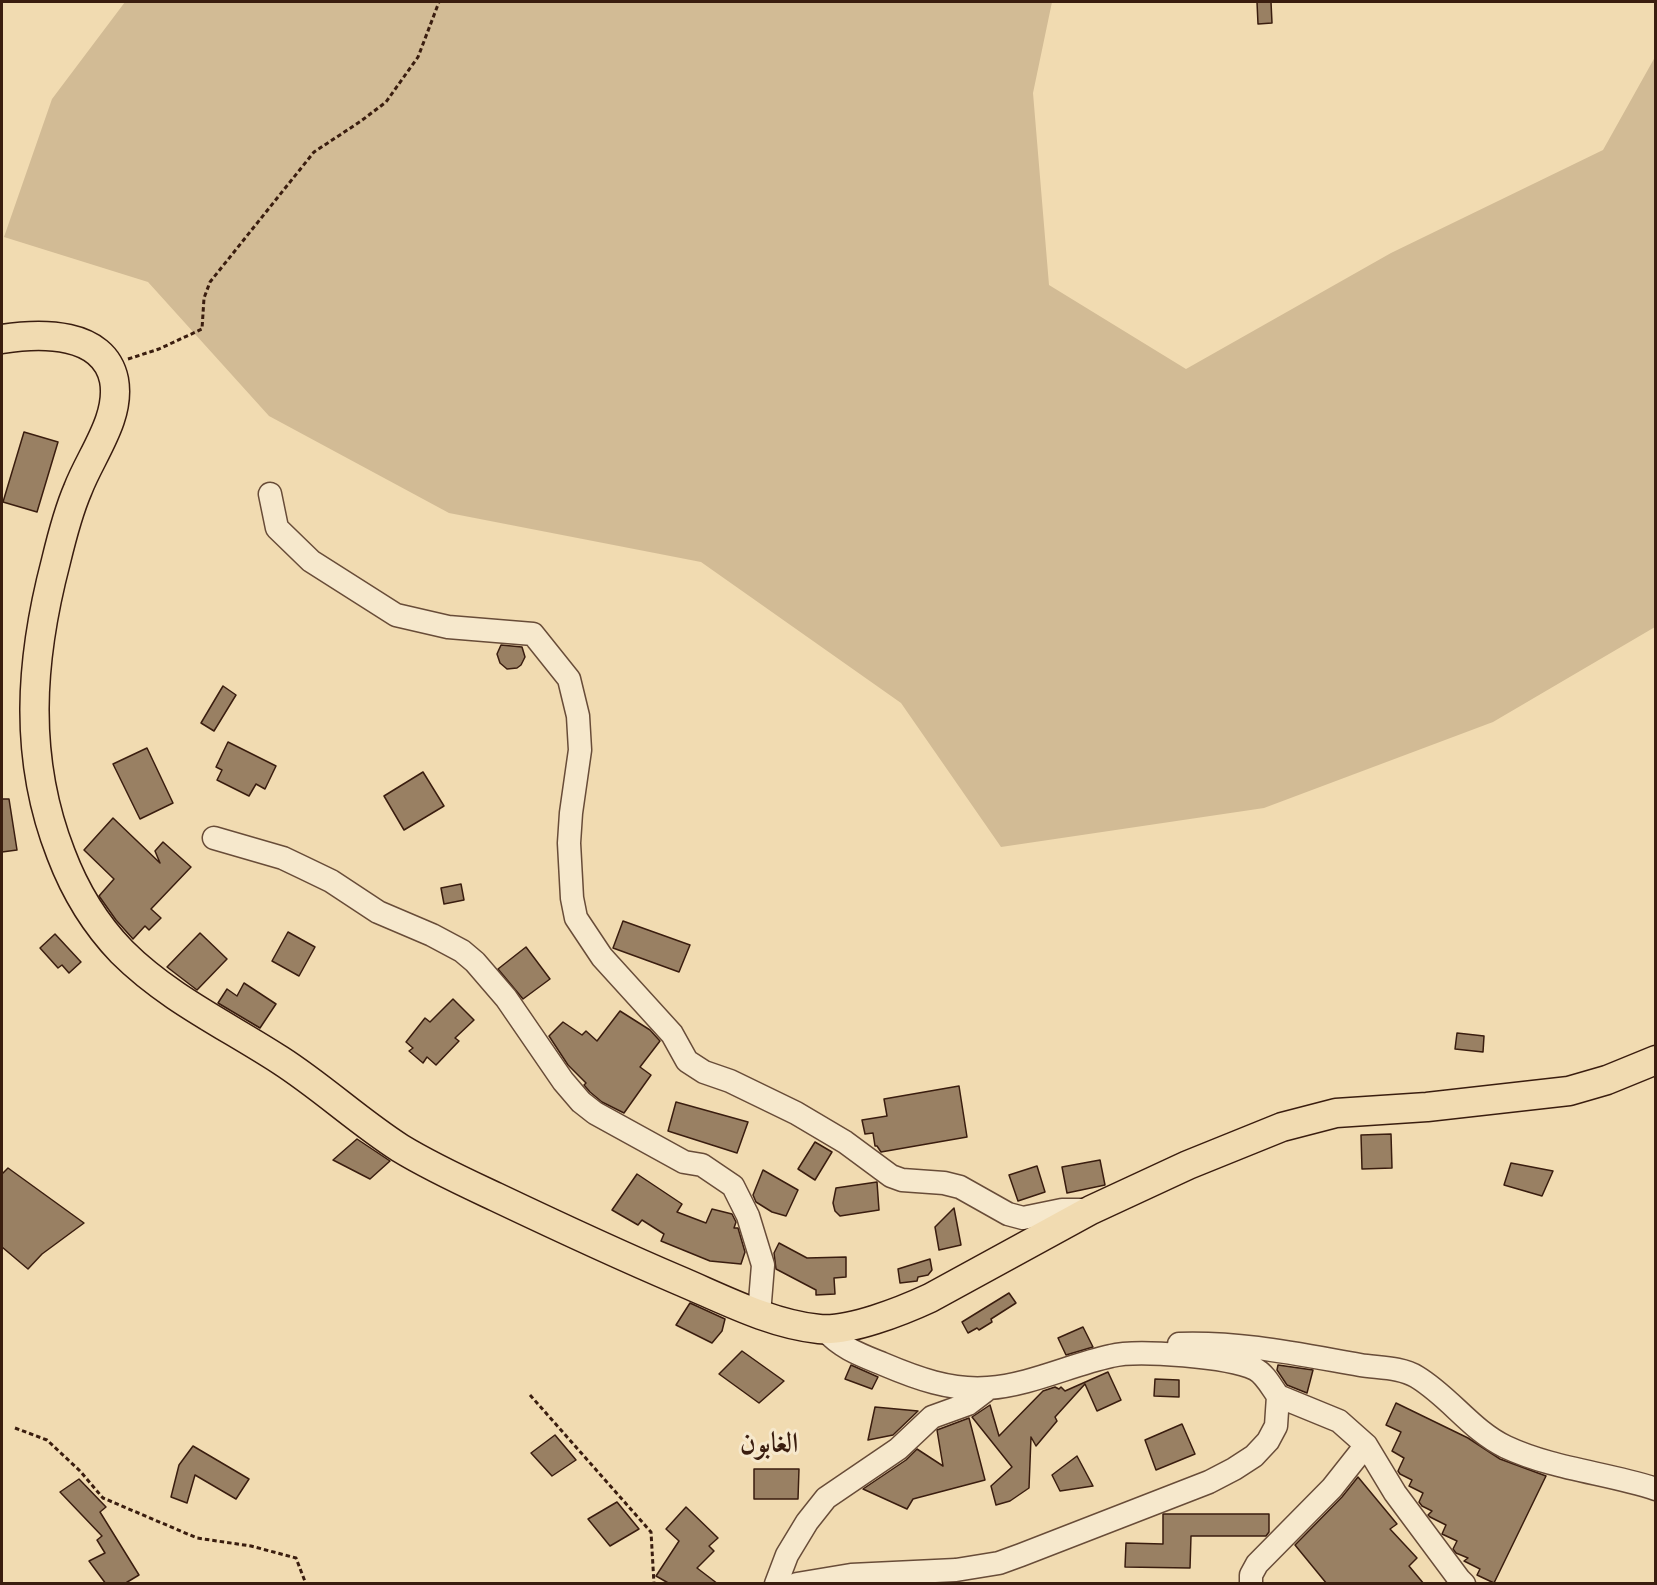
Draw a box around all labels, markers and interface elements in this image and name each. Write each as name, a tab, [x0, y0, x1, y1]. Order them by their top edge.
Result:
district label: الغابون	[740, 1429, 798, 1463]

